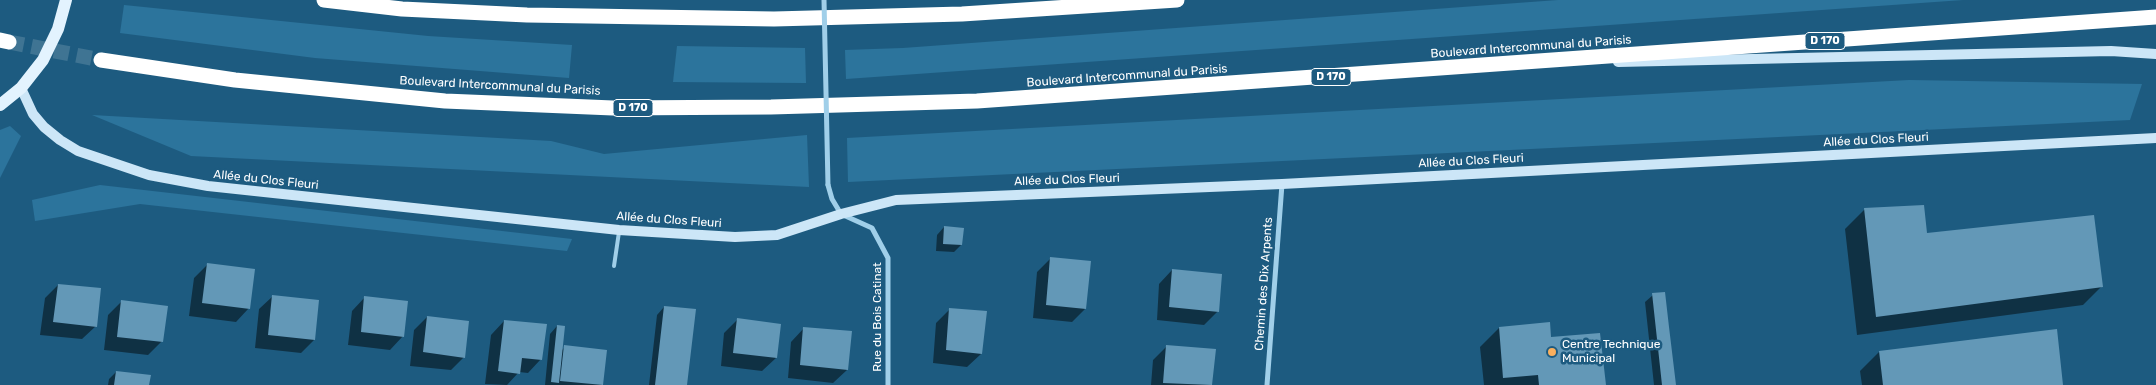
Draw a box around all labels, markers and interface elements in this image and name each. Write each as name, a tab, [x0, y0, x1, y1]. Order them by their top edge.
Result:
road number: D 170	[1805, 32, 1845, 49]
street label: Boulevard Intercommunal du Parisis	[1430, 33, 1632, 61]
street label: Boulevard Intercommunal du Parisis	[1026, 62, 1228, 90]
road number: D 170	[1311, 68, 1351, 86]
street label: Boulevard Intercommunal du Parisis	[399, 74, 601, 98]
road number: D 170	[613, 100, 653, 116]
street label: Allée du Clos Fleuri	[1823, 130, 1929, 150]
street label: Allée du Clos Fleuri	[1418, 151, 1524, 171]
street label: Allée du Clos Fleuri	[213, 167, 319, 193]
street label: Allée du Clos Fleuri	[1014, 171, 1120, 189]
street label: Allée du Clos Fleuri	[616, 209, 722, 231]
street label: Chemin des Dix Arpents	[1252, 217, 1276, 351]
street label: Rue du Bois Catinat	[871, 262, 885, 372]
place label: Centre Technique Municipal	[1562, 338, 1660, 366]
marker: Centre Technique Municipal	[1546, 346, 1558, 358]

